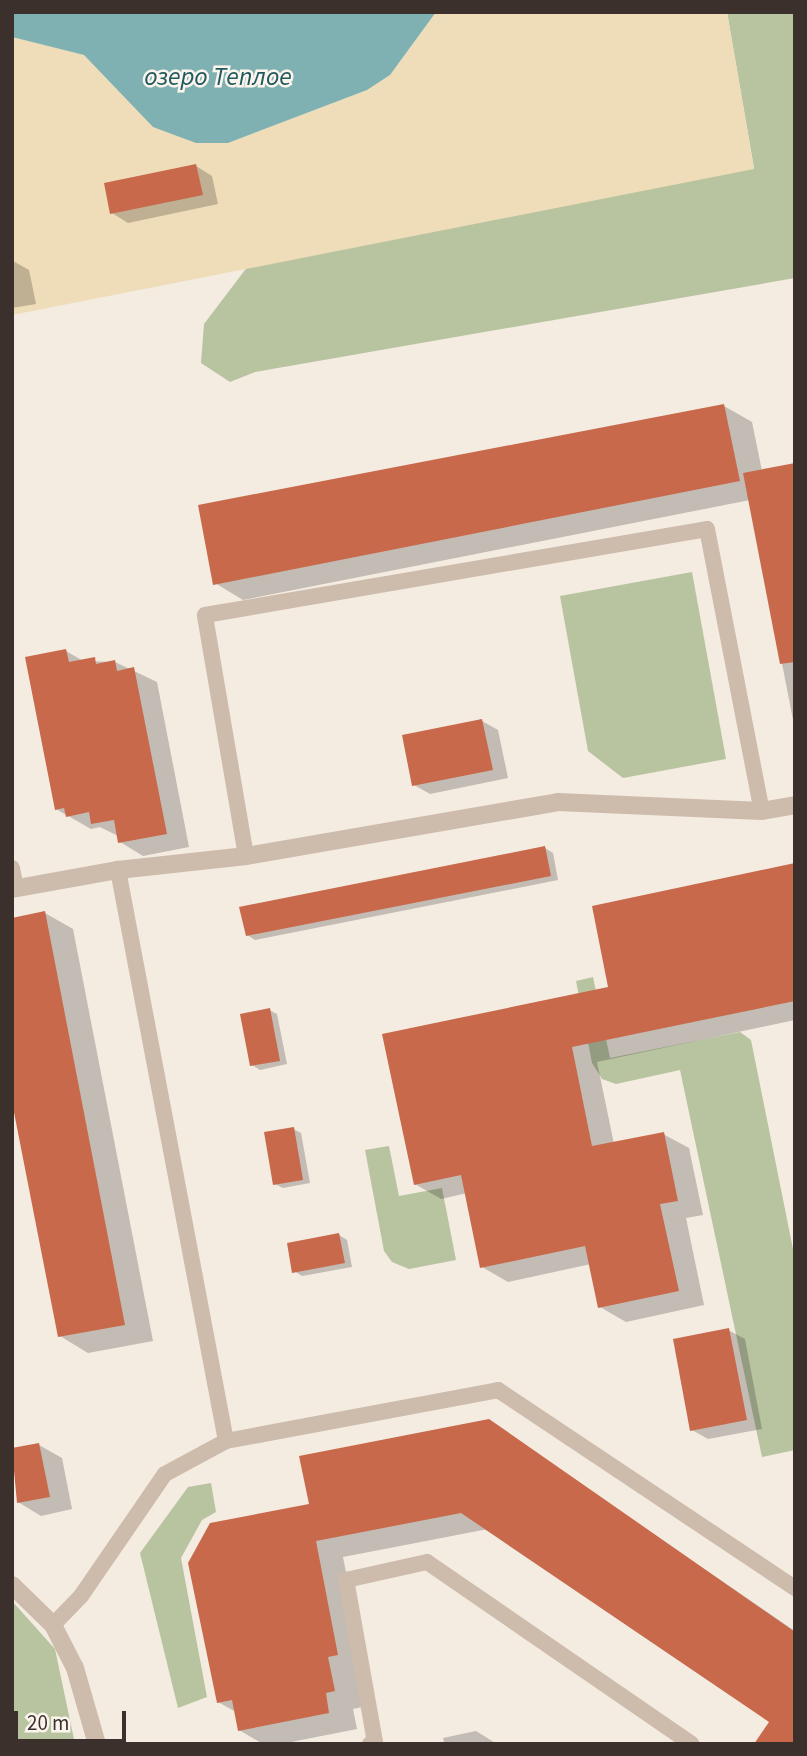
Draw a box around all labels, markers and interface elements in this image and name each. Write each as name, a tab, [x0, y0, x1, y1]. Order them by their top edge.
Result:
water label: озеро Теплое	[144, 61, 292, 93]
scale bar	[18, 1696, 130, 1740]
text: 20 m	[27, 1708, 69, 1738]

